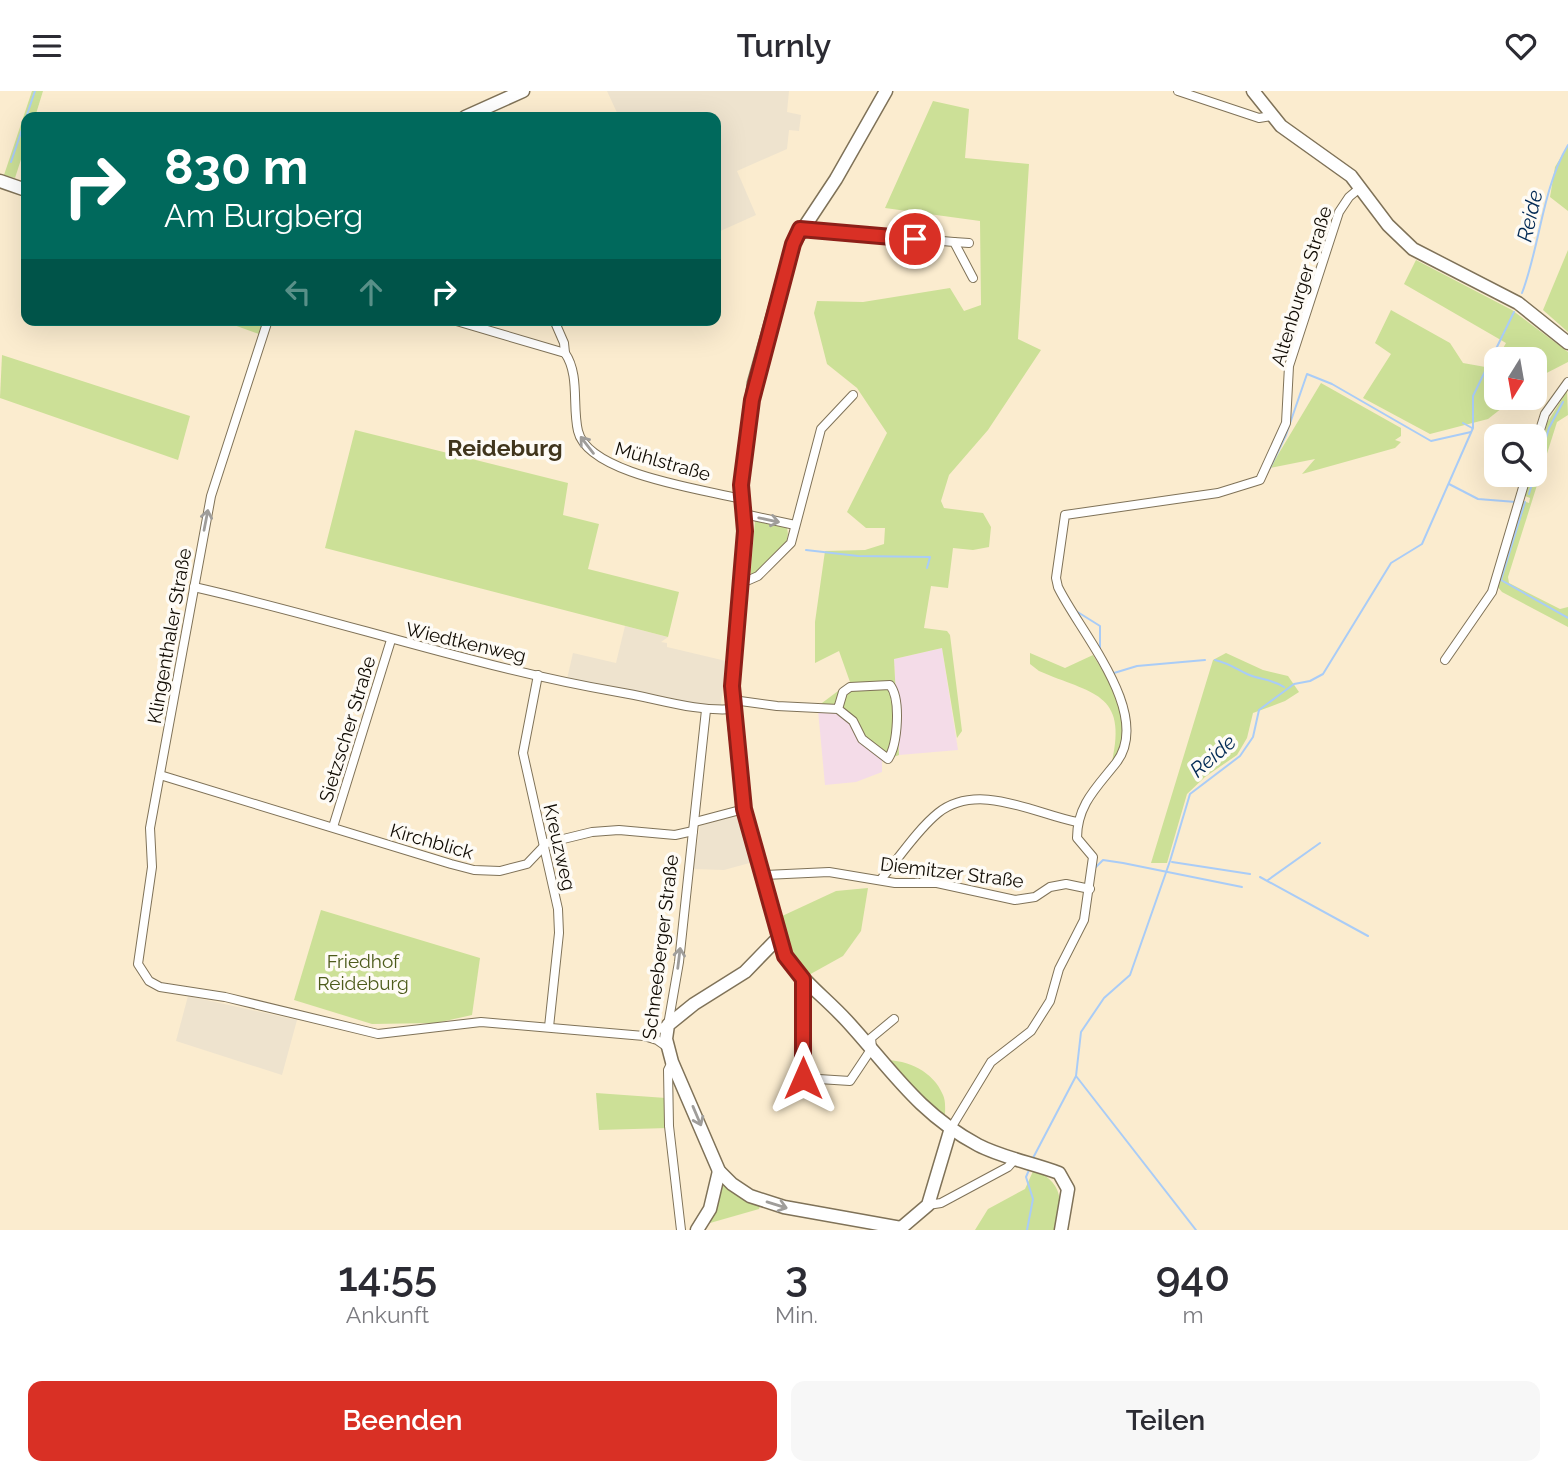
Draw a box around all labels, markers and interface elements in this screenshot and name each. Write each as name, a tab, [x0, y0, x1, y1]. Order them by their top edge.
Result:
icon: menu	[28, 27, 66, 65]
text: Turnly	[737, 27, 831, 64]
icon: heart	[1502, 27, 1540, 65]
text: 830 m	[164, 138, 308, 195]
icon: right	[49, 140, 140, 231]
water label: Reide	[1511, 188, 1548, 244]
text: Am Burgberg	[164, 197, 363, 234]
street label: Altenburger Straße	[1266, 203, 1336, 369]
pin	[885, 209, 945, 269]
icon: arrive	[896, 220, 934, 258]
icon: left	[279, 273, 317, 311]
icon: ahead	[352, 273, 390, 311]
icon: right	[425, 273, 463, 311]
north arrow	[1484, 347, 1547, 409]
map controls	[1484, 347, 1547, 487]
button: search	[1484, 424, 1547, 487]
district label: Reideburg	[447, 434, 563, 461]
one-way arrow	[579, 436, 594, 454]
street label: Mühlstraße	[613, 437, 713, 485]
one-way arrow	[200, 509, 214, 532]
one-way arrow	[758, 514, 780, 527]
street label: Klingenthaler Straße	[143, 546, 195, 726]
street label: Wiedtkenweg	[404, 617, 528, 667]
street label: Sietzscher Straße	[314, 653, 380, 805]
water label: Reide	[1185, 729, 1241, 782]
street label: Kreuzweg	[539, 801, 581, 893]
street label: Kirchblick	[388, 819, 476, 863]
street label: Diemitzer Straße	[879, 852, 1025, 892]
street label: Schneeberger Straße	[638, 853, 682, 1041]
one-way arrow	[673, 947, 686, 970]
park label: Friedhof Reideburg	[317, 950, 409, 994]
position arrow	[766, 1041, 840, 1115]
one-way arrow	[691, 1105, 704, 1126]
one-way arrow	[766, 1199, 788, 1212]
text: 14:55	[338, 1252, 437, 1301]
text: 3	[785, 1252, 808, 1301]
text: 940	[1156, 1252, 1230, 1301]
text: Ankunft	[346, 1301, 429, 1328]
text: Min.	[775, 1301, 818, 1328]
text: m	[1182, 1301, 1204, 1328]
button: Beenden	[28, 1381, 777, 1461]
button: Teilen	[791, 1381, 1540, 1461]

